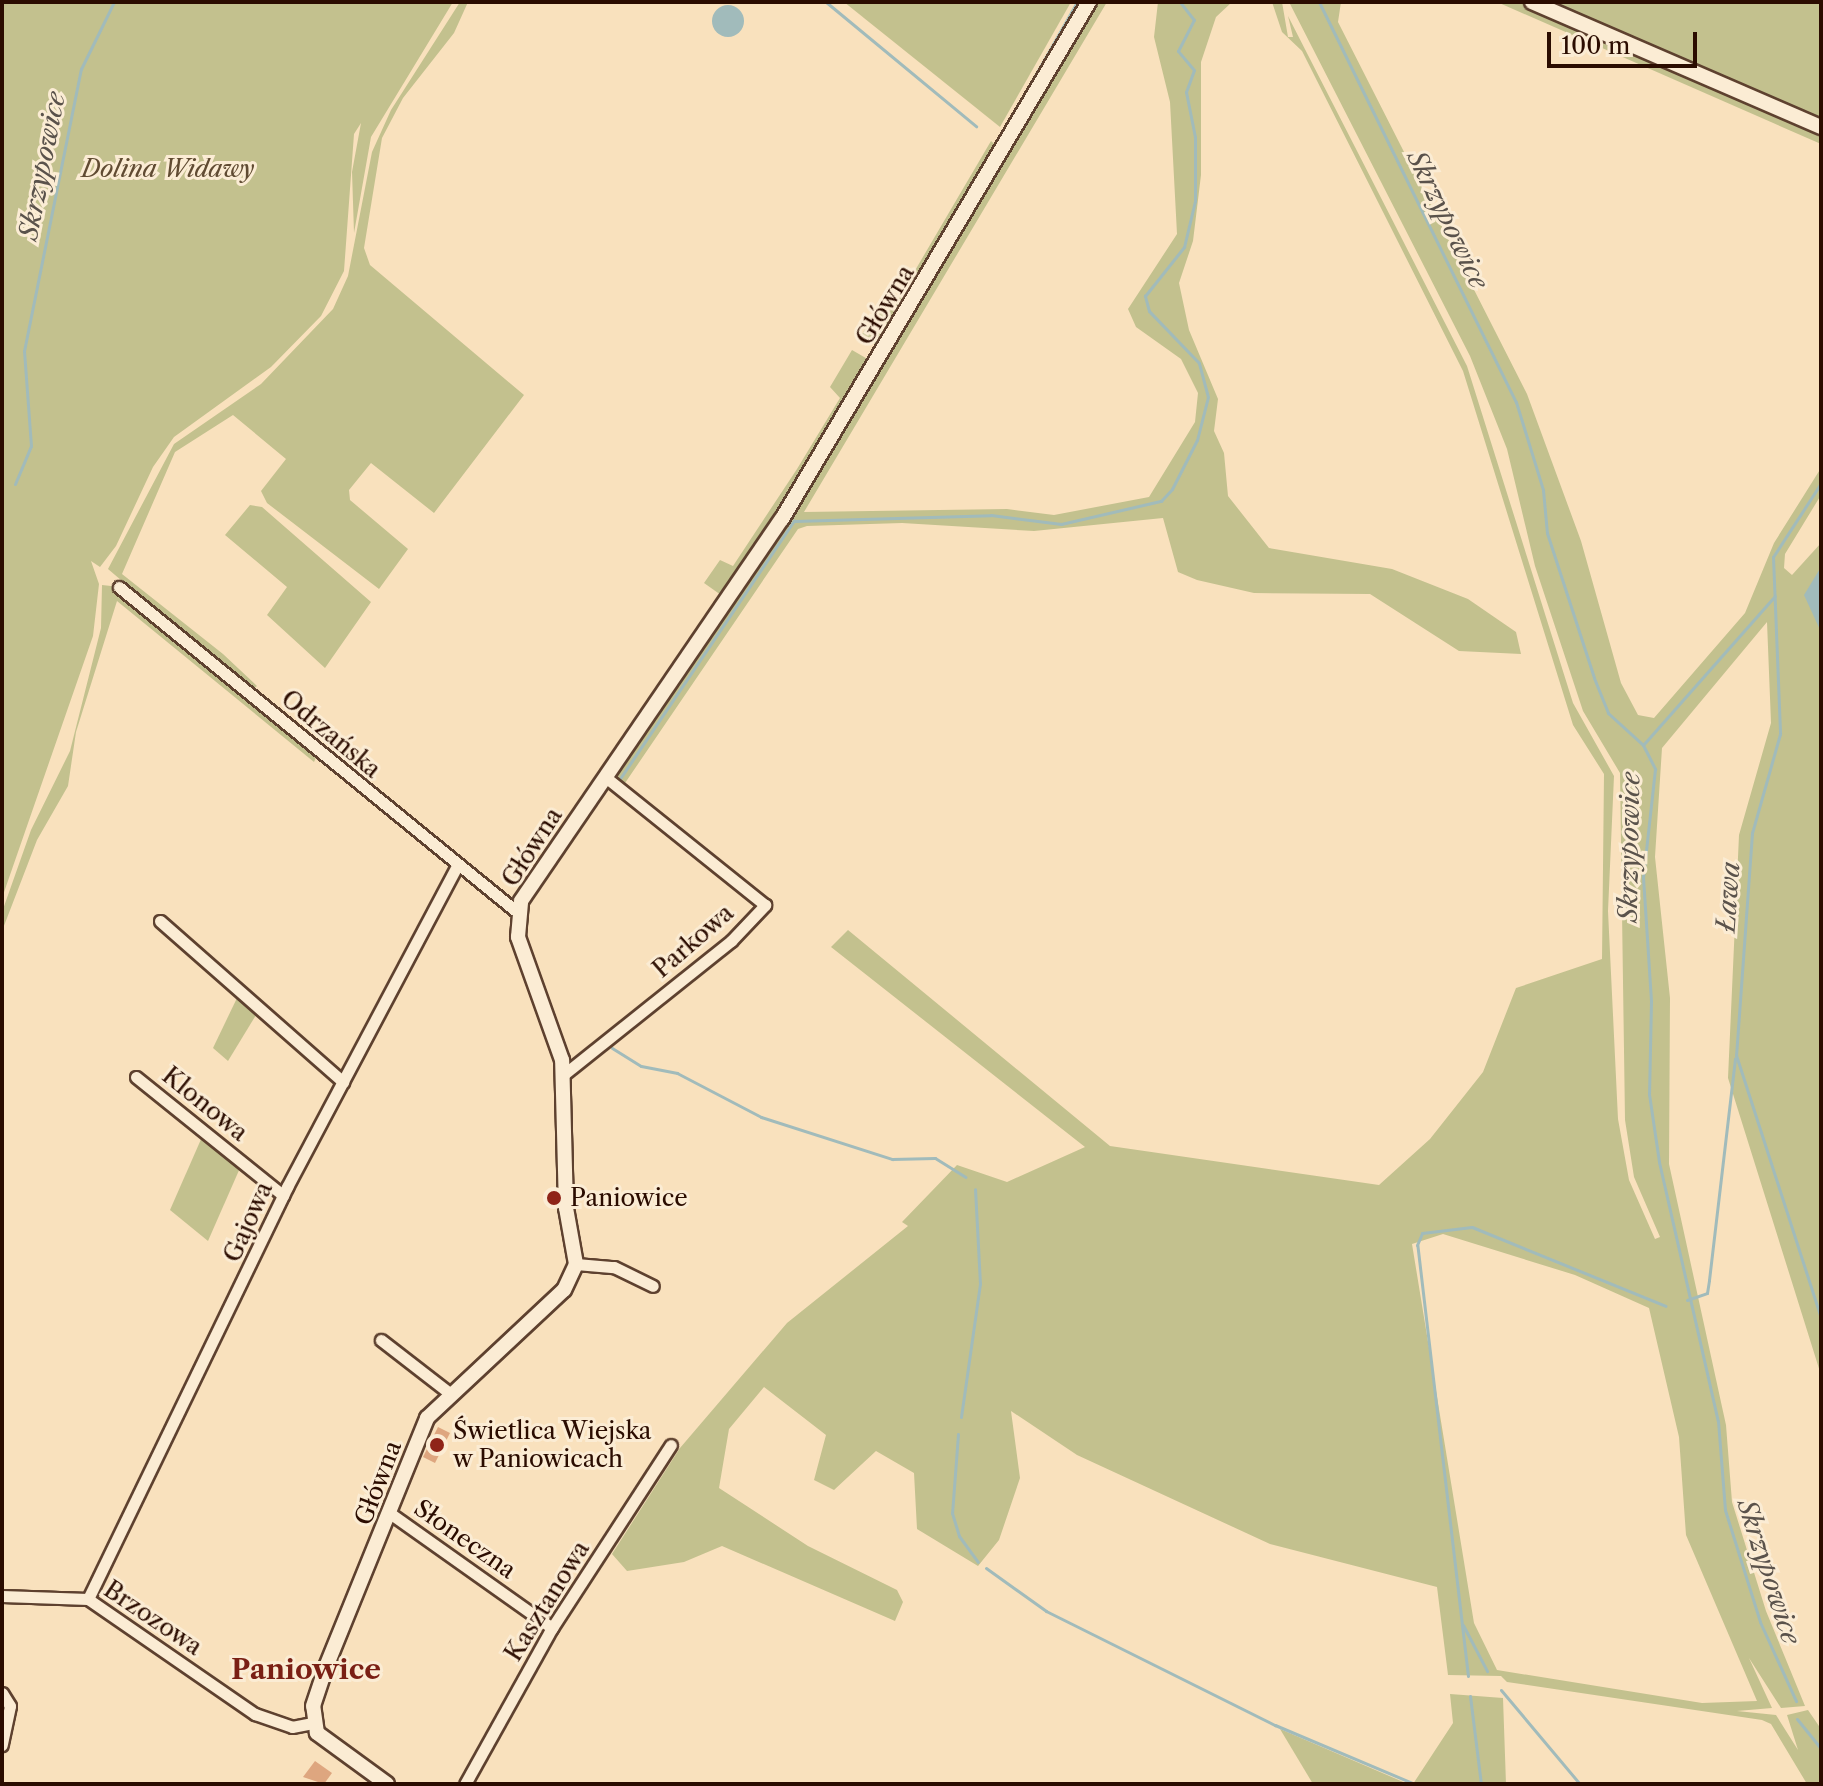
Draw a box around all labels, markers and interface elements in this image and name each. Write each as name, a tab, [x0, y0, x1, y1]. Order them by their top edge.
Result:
scale bar	[1551, 16, 1701, 66]
text: 100 m	[1561, 31, 1630, 60]
water label: Skrzypowice	[13, 89, 73, 243]
water label: Skrzypowice	[1400, 146, 1494, 294]
park label: Dolina Widawy	[81, 155, 255, 183]
street label: Główna	[850, 260, 920, 350]
street label: Odrzańska	[275, 684, 387, 784]
water label: Skrzypowice	[1613, 772, 1647, 922]
street label: Główna	[496, 802, 568, 892]
water label: Ława	[1711, 861, 1747, 933]
street label: Parkowa	[647, 898, 739, 984]
street label: Klonowa	[157, 1061, 253, 1147]
street label: Gajowa	[218, 1177, 278, 1267]
place label: Paniowice	[570, 1184, 688, 1212]
marker: Paniowice	[545, 1189, 563, 1207]
place label: Świetlica Wiejska w Paniowicach	[453, 1417, 653, 1473]
marker: Świetlica Wiejska w Paniowicach	[428, 1436, 446, 1454]
street label: Główna	[349, 1437, 407, 1529]
street label: Słoneczna	[409, 1494, 521, 1584]
water label: Skrzypowice	[1730, 1496, 1806, 1648]
street label: Kasztanowa	[499, 1536, 595, 1666]
street label: Brzozowa	[98, 1575, 208, 1661]
district label: Paniowice	[231, 1652, 381, 1686]

